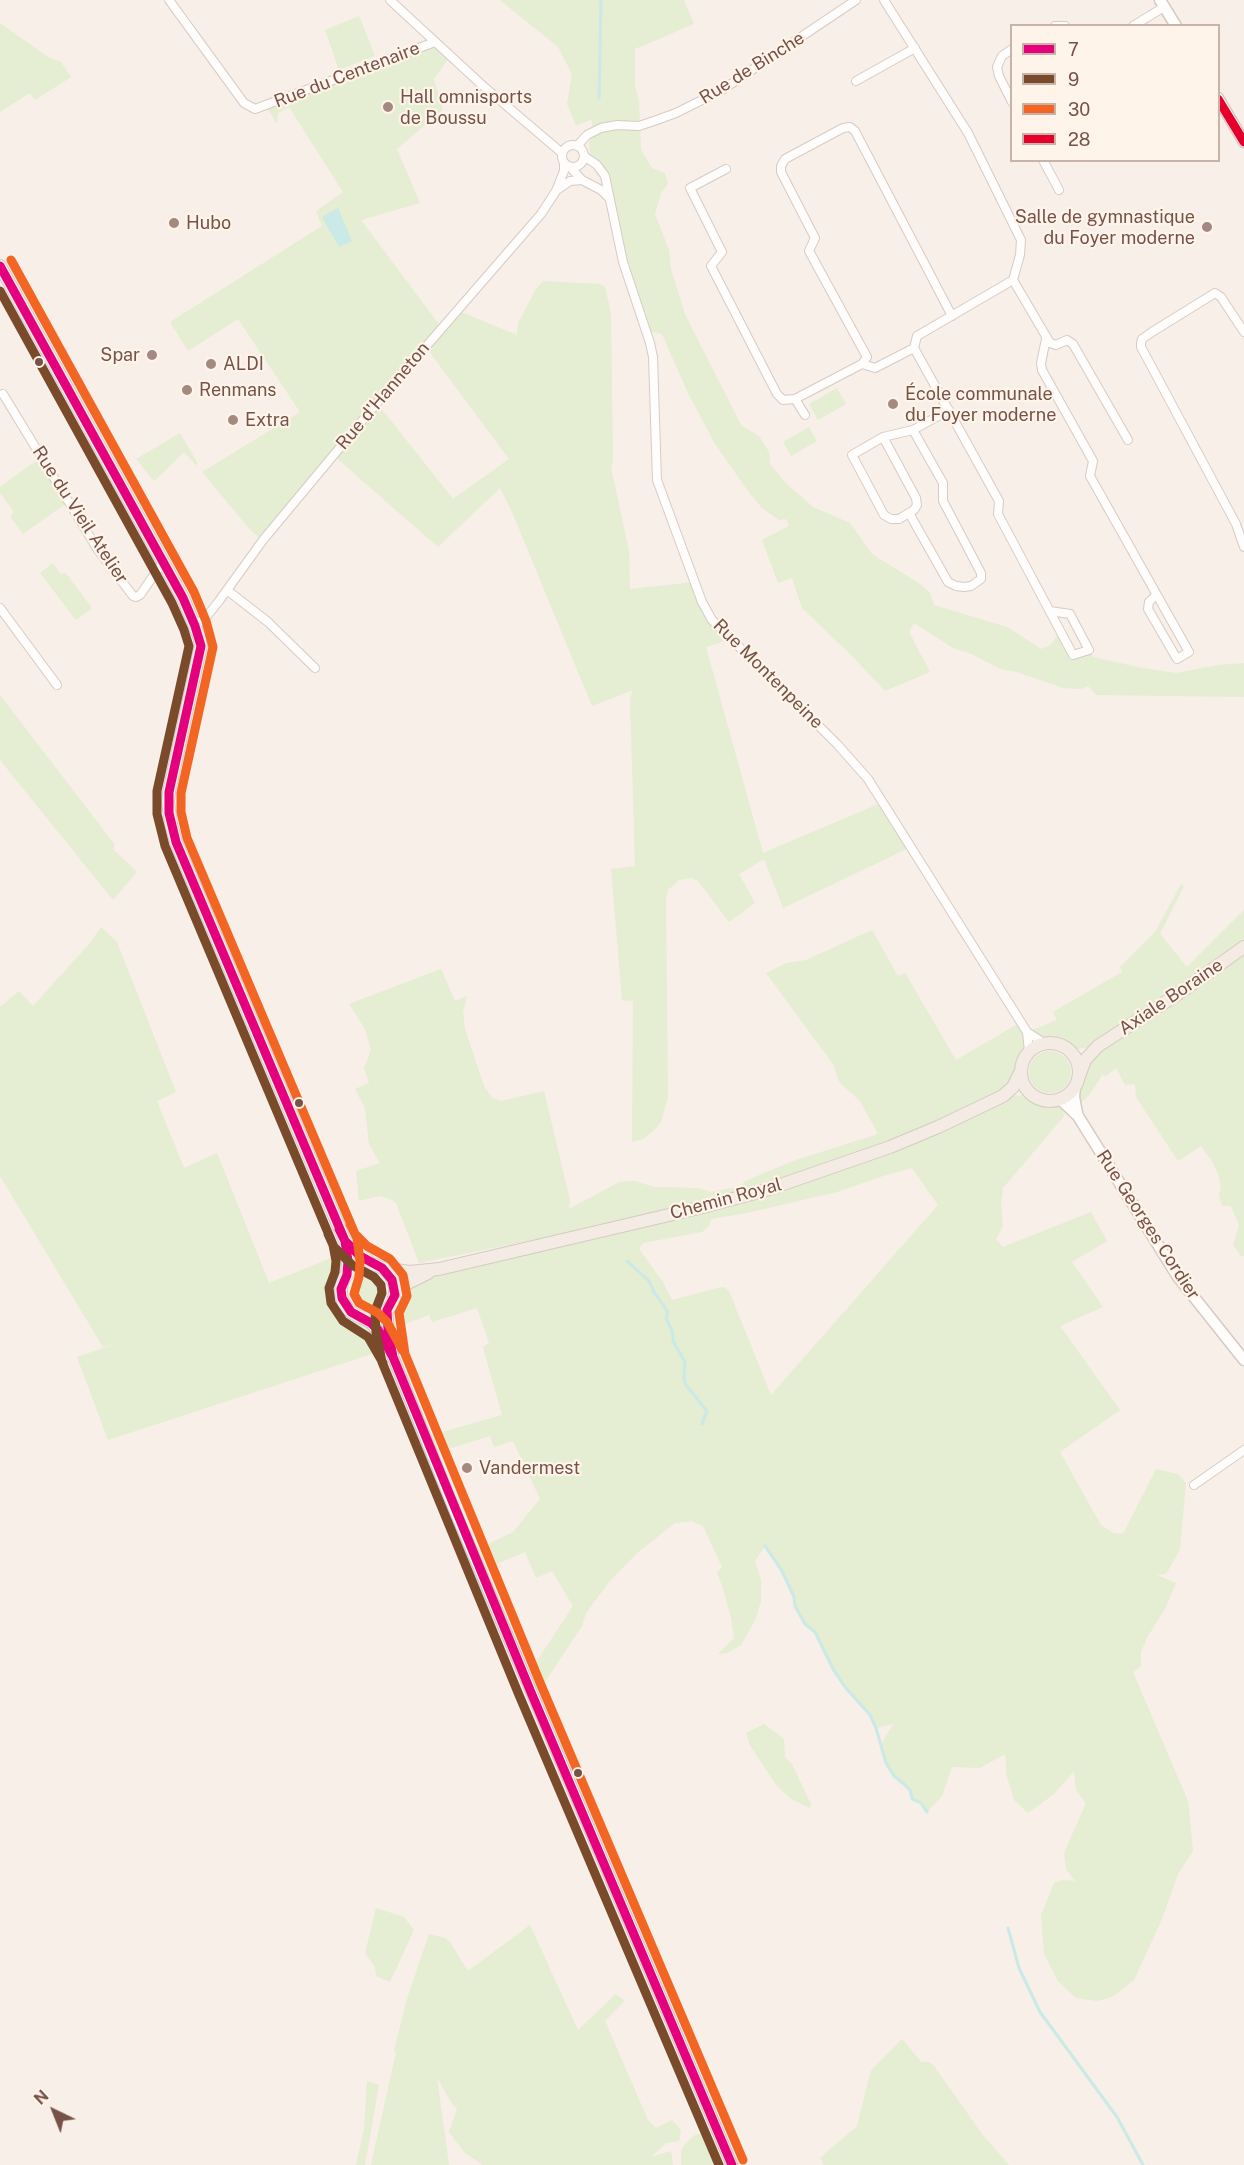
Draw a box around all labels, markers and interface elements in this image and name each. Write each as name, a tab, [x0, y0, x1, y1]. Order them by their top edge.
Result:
legend	[1010, 24, 1220, 162]
street label: Rue de Binche	[696, 27, 808, 109]
street label: Rue du Centenaire	[271, 37, 423, 113]
text: 7	[1068, 39, 1079, 60]
text: 9	[1068, 69, 1079, 90]
place label: Hall omnisports de Boussu	[400, 86, 532, 128]
text: 30	[1068, 99, 1090, 120]
marker: Hall omnisports de Boussu	[381, 100, 395, 114]
text: 28	[1068, 129, 1090, 150]
place label: Salle de gymnastique du Foyer moderne	[1015, 206, 1195, 248]
place label: Hubo	[186, 212, 231, 234]
marker: Hubo	[167, 216, 181, 230]
marker: Salle de gymnastique du Foyer moderne	[1200, 220, 1214, 234]
street label: Rue d'Hanneton	[332, 338, 434, 454]
place label: Spar	[100, 344, 140, 366]
marker: Spar	[145, 348, 159, 362]
place label: ALDI	[223, 353, 264, 375]
unlabelled marker	[33, 356, 45, 368]
marker: ALDI	[204, 357, 218, 371]
place label: Renmans	[199, 379, 276, 401]
marker: Renmans	[180, 383, 194, 397]
place label: École communale du Foyer moderne	[905, 383, 1056, 426]
marker: École communale du Foyer moderne	[886, 397, 900, 411]
place label: Extra	[245, 409, 289, 431]
marker: Extra	[226, 413, 240, 427]
street label: Rue du Vieil Atelier	[27, 442, 133, 588]
street label: Rue Montenpeine	[709, 615, 827, 733]
street label: Axiale Boraine	[1115, 954, 1227, 1040]
unlabelled marker	[293, 1097, 305, 1109]
street label: Rue Georges Cordier	[1092, 1146, 1204, 1304]
street label: Chemin Royal	[668, 1174, 784, 1224]
place label: Vandermest	[479, 1457, 580, 1479]
marker: Vandermest	[460, 1461, 474, 1475]
unlabelled marker	[572, 1767, 584, 1779]
north arrow	[24, 2081, 84, 2141]
text: N	[30, 2086, 52, 2109]

